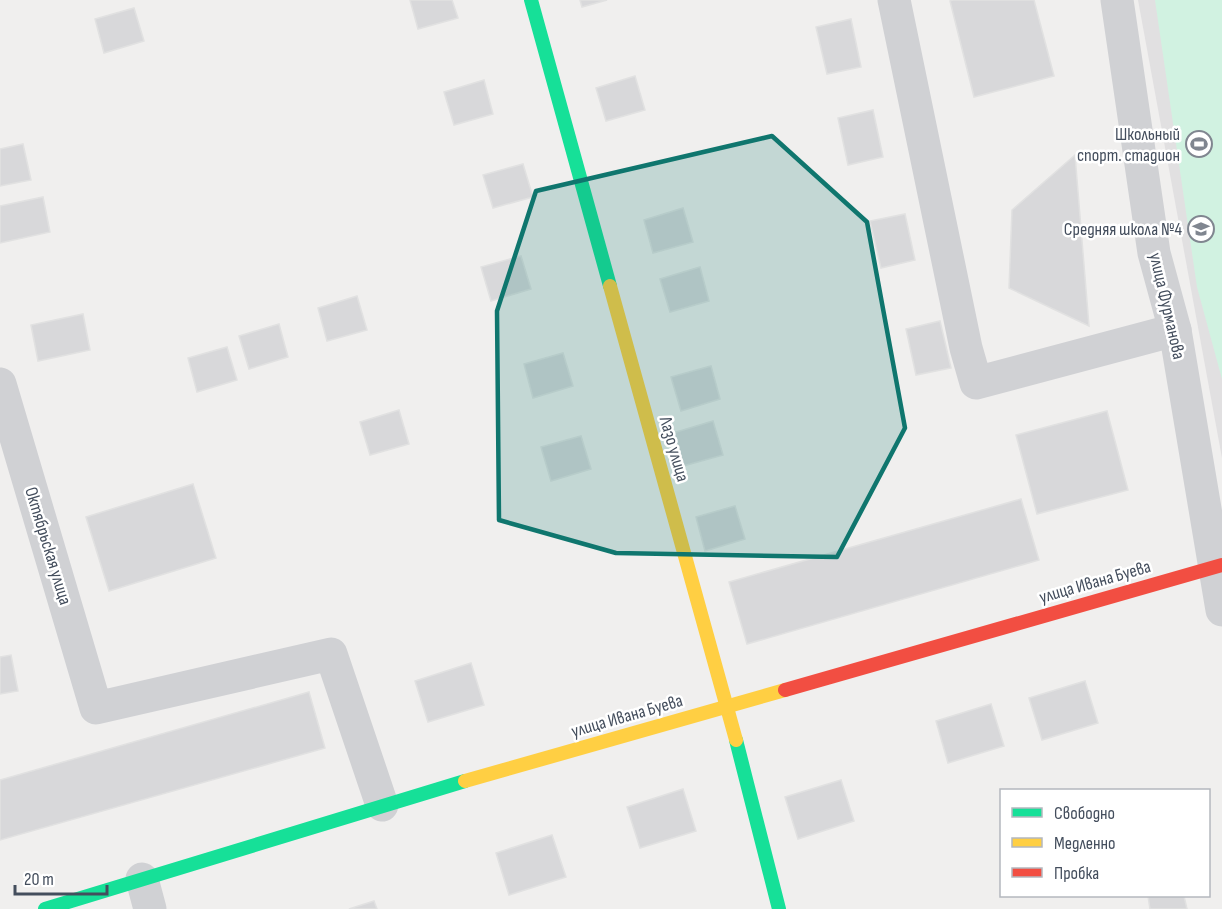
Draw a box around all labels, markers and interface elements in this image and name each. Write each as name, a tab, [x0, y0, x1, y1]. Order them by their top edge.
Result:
place label: Школьный спорт. стадион	[1077, 124, 1180, 166]
sports icon: Школьный спорт. стадион	[1184, 129, 1214, 159]
school or university icon: Средняя школа №4	[1186, 214, 1216, 244]
place label: Средняя школа №4	[1064, 219, 1182, 240]
street label: улица Фурманова	[1145, 251, 1189, 362]
street label: Лазо улица	[654, 413, 693, 484]
street label: Октябрьская улица	[20, 485, 76, 607]
street label: улица Ивана Буева	[1037, 556, 1153, 608]
street label: улица Ивана Буева	[569, 690, 685, 742]
legend	[1000, 789, 1210, 897]
text: Свободно	[1054, 803, 1115, 824]
text: Медленно	[1054, 833, 1116, 854]
scale bar	[15, 858, 106, 896]
text: Пробка	[1054, 863, 1099, 884]
text: 20 m	[24, 869, 54, 890]

